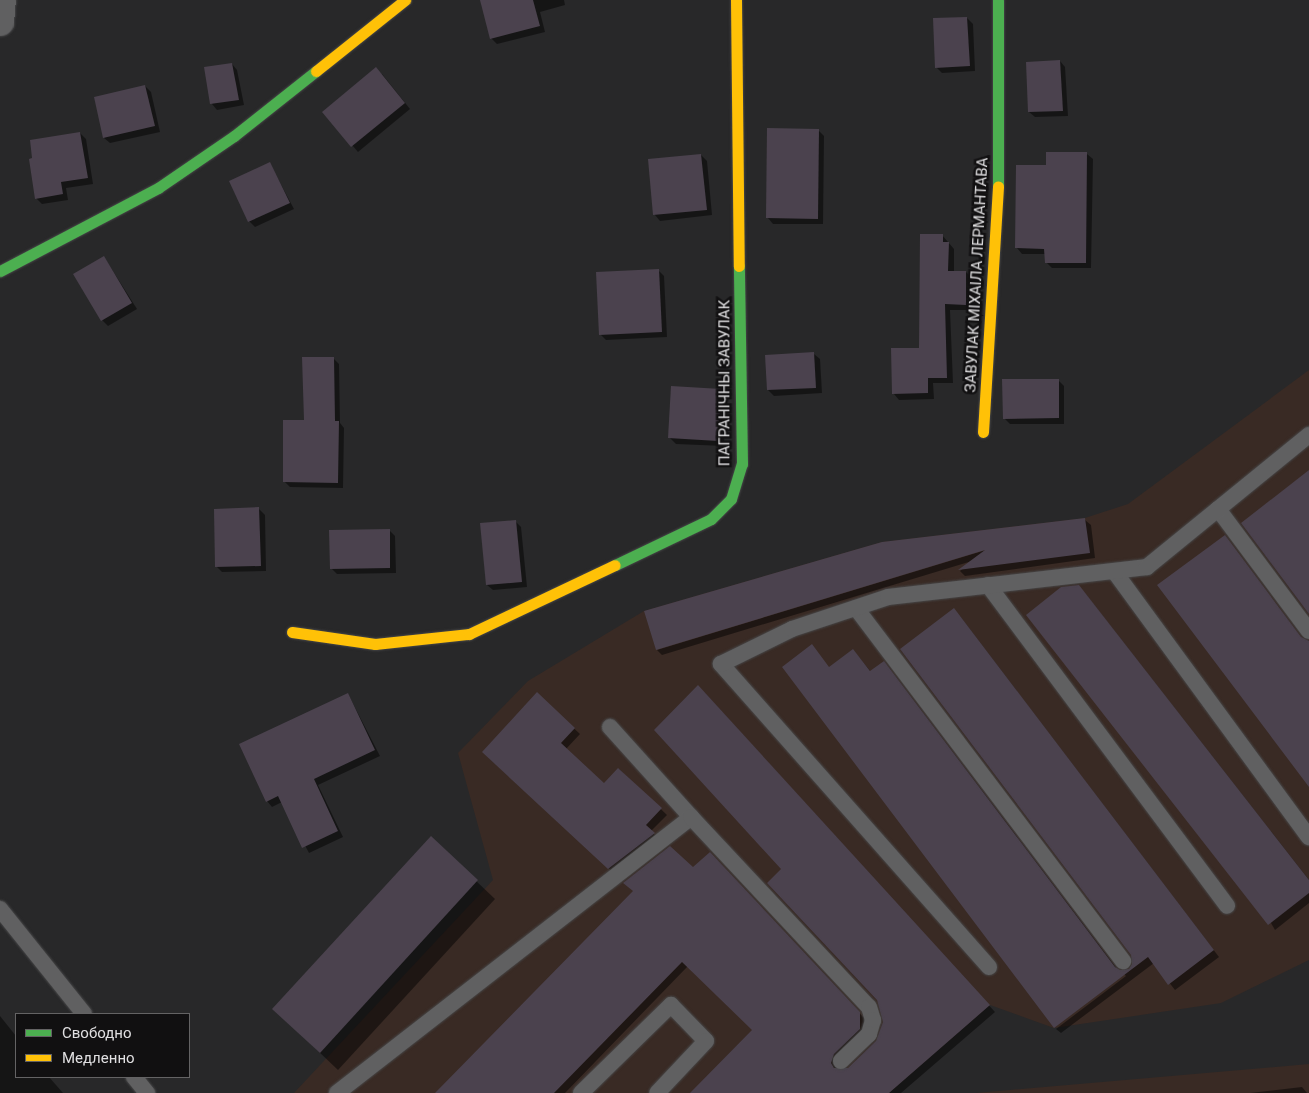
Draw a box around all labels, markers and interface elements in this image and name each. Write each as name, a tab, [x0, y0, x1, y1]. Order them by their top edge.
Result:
street label: ЗАВУЛАК МІХАІЛА ЛЕРМАНТАВА	[962, 157, 992, 393]
street label: ПАГРАНІЧНЫ ЗАВУЛАК	[716, 300, 734, 466]
legend	[15, 1013, 190, 1078]
text: Свободно	[62, 1024, 131, 1042]
text: Медленно	[62, 1049, 135, 1067]

